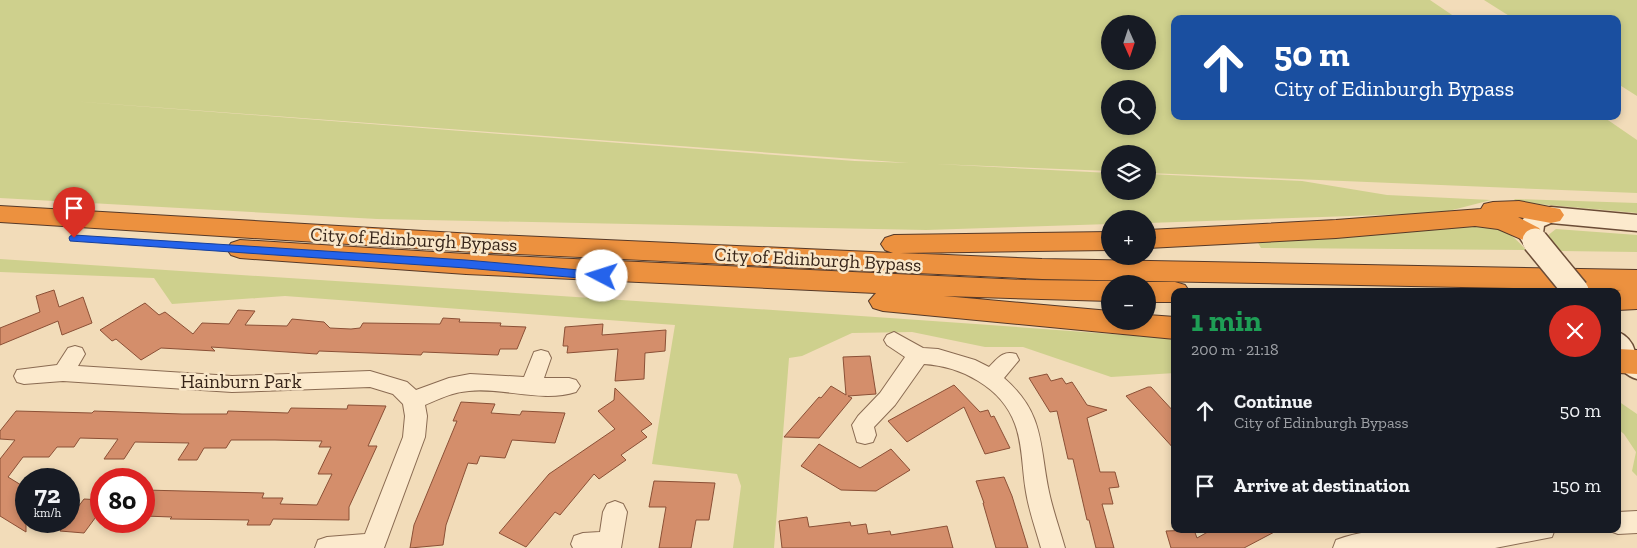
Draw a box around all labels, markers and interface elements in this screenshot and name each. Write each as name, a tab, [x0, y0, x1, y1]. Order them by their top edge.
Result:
north arrow	[1101, 15, 1156, 70]
map controls	[1101, 15, 1156, 330]
text: 50 m	[1274, 33, 1350, 75]
icon: ahead	[1191, 35, 1256, 100]
text: City of Edinburgh Bypass	[1274, 75, 1514, 102]
button: search	[1101, 80, 1156, 135]
button: layers	[1101, 145, 1156, 200]
pin	[53, 187, 95, 238]
icon: arrive	[60, 194, 88, 222]
button: +	[1101, 210, 1156, 265]
street label: City of Edinburgh Bypass	[310, 223, 518, 256]
street label: City of Edinburgh Bypass	[714, 243, 922, 276]
position arrow	[575, 249, 627, 301]
button: −	[1101, 275, 1156, 330]
text: 1 min	[1191, 303, 1262, 339]
button: close	[1549, 305, 1601, 357]
text: 200 m · 21:18	[1191, 340, 1279, 359]
street label: Hainburn Park	[180, 370, 302, 393]
text: Continue	[1234, 390, 1312, 413]
icon: ahead	[1191, 397, 1219, 425]
text: 50 m	[1560, 399, 1601, 422]
text: City of Edinburgh Bypass	[1234, 413, 1409, 432]
speed limit sign: 80	[90, 468, 155, 533]
icon: arrive	[1191, 472, 1219, 500]
text: Arrive at destination	[1234, 474, 1410, 497]
text: 150 m	[1552, 474, 1601, 497]
text: 72	[35, 479, 60, 509]
text: km/h	[34, 506, 61, 520]

